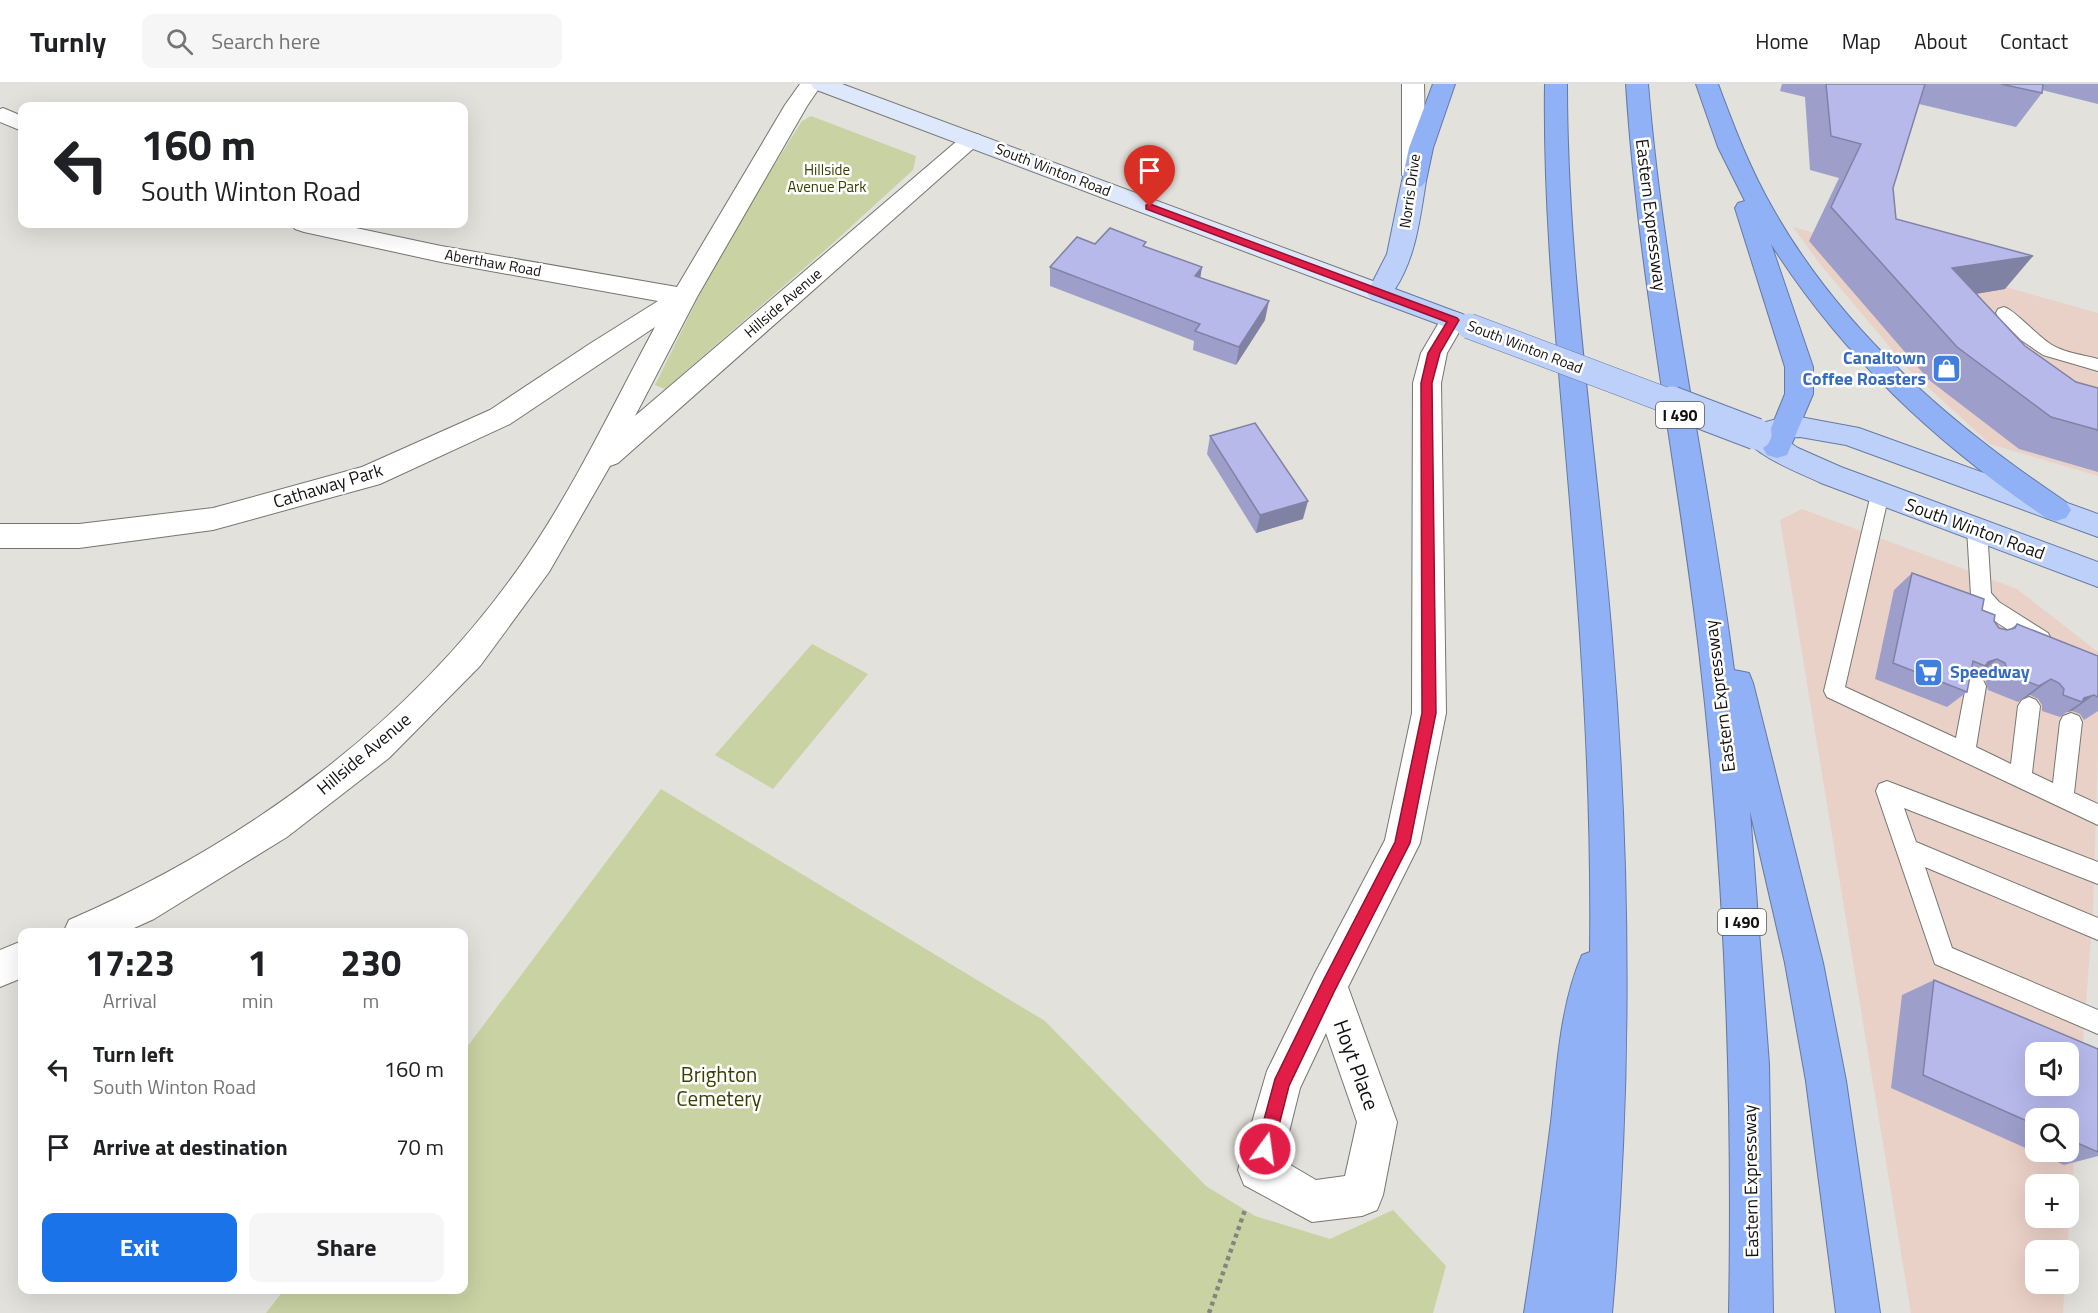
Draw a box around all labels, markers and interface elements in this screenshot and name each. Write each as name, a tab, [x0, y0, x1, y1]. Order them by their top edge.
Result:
search box	[142, 14, 562, 68]
text: Turnly	[30, 20, 106, 63]
text: Search here	[211, 24, 320, 58]
icon: search	[163, 25, 196, 58]
text: Home	[1755, 25, 1809, 57]
text: Map	[1842, 25, 1881, 57]
text: About	[1914, 25, 1967, 57]
text: Contact	[2000, 25, 2068, 57]
text: 160 m	[141, 112, 256, 176]
icon: left	[42, 126, 120, 204]
street label: South Winton Road	[992, 137, 1114, 202]
street label: Eastern Expressway	[1629, 137, 1674, 293]
pin	[1124, 145, 1175, 207]
street label: Norris Drive	[1393, 152, 1426, 230]
icon: arrive	[1133, 154, 1166, 187]
park label: Hillside Avenue Park	[788, 158, 866, 198]
text: South Winton Road	[141, 170, 361, 211]
street label: Aberthaw Road	[443, 243, 543, 282]
street label: Hillside Avenue	[739, 262, 827, 343]
street label: South Winton Road	[1464, 314, 1586, 379]
place label: Canaltown Coffee Roasters	[1802, 344, 1926, 392]
shop icon: Canaltown Coffee Roasters	[1931, 352, 1963, 384]
road number: I 490	[1656, 402, 1704, 428]
street label: Cathaway Park	[270, 456, 386, 515]
street label: South Winton Road	[1902, 491, 2049, 566]
street label: Eastern Expressway	[1697, 618, 1742, 774]
supermarket icon: Speedway	[1913, 656, 1945, 688]
place label: Speedway	[1950, 658, 2030, 685]
street label: Hillside Avenue	[311, 706, 417, 801]
road number: I 490	[1718, 909, 1766, 935]
text: 17:23	[85, 935, 175, 990]
text: 1	[248, 935, 268, 990]
text: 230	[341, 935, 401, 990]
text: Arrival	[103, 985, 157, 1016]
text: min	[242, 985, 274, 1016]
text: m	[362, 985, 379, 1016]
street label: Hoyt Place	[1326, 1015, 1388, 1115]
text: Turn left	[93, 1037, 174, 1071]
map controls	[2025, 1042, 2079, 1294]
button: sound	[2025, 1042, 2079, 1096]
text: 160 m	[384, 1052, 444, 1086]
icon: left	[42, 1053, 75, 1086]
park label: Brighton Cemetery	[676, 1058, 762, 1114]
text: South Winton Road	[93, 1071, 256, 1102]
street label: Eastern Expressway	[1736, 1104, 1765, 1258]
button: search	[2025, 1108, 2079, 1162]
position arrow	[1233, 1117, 1297, 1181]
text: Arrive at destination	[93, 1130, 288, 1164]
text: 70 m	[396, 1130, 444, 1164]
icon: arrive	[42, 1131, 75, 1164]
button: +	[2025, 1174, 2079, 1228]
button: Exit	[42, 1213, 237, 1282]
button: Share	[249, 1213, 444, 1282]
button: −	[2025, 1240, 2079, 1294]

